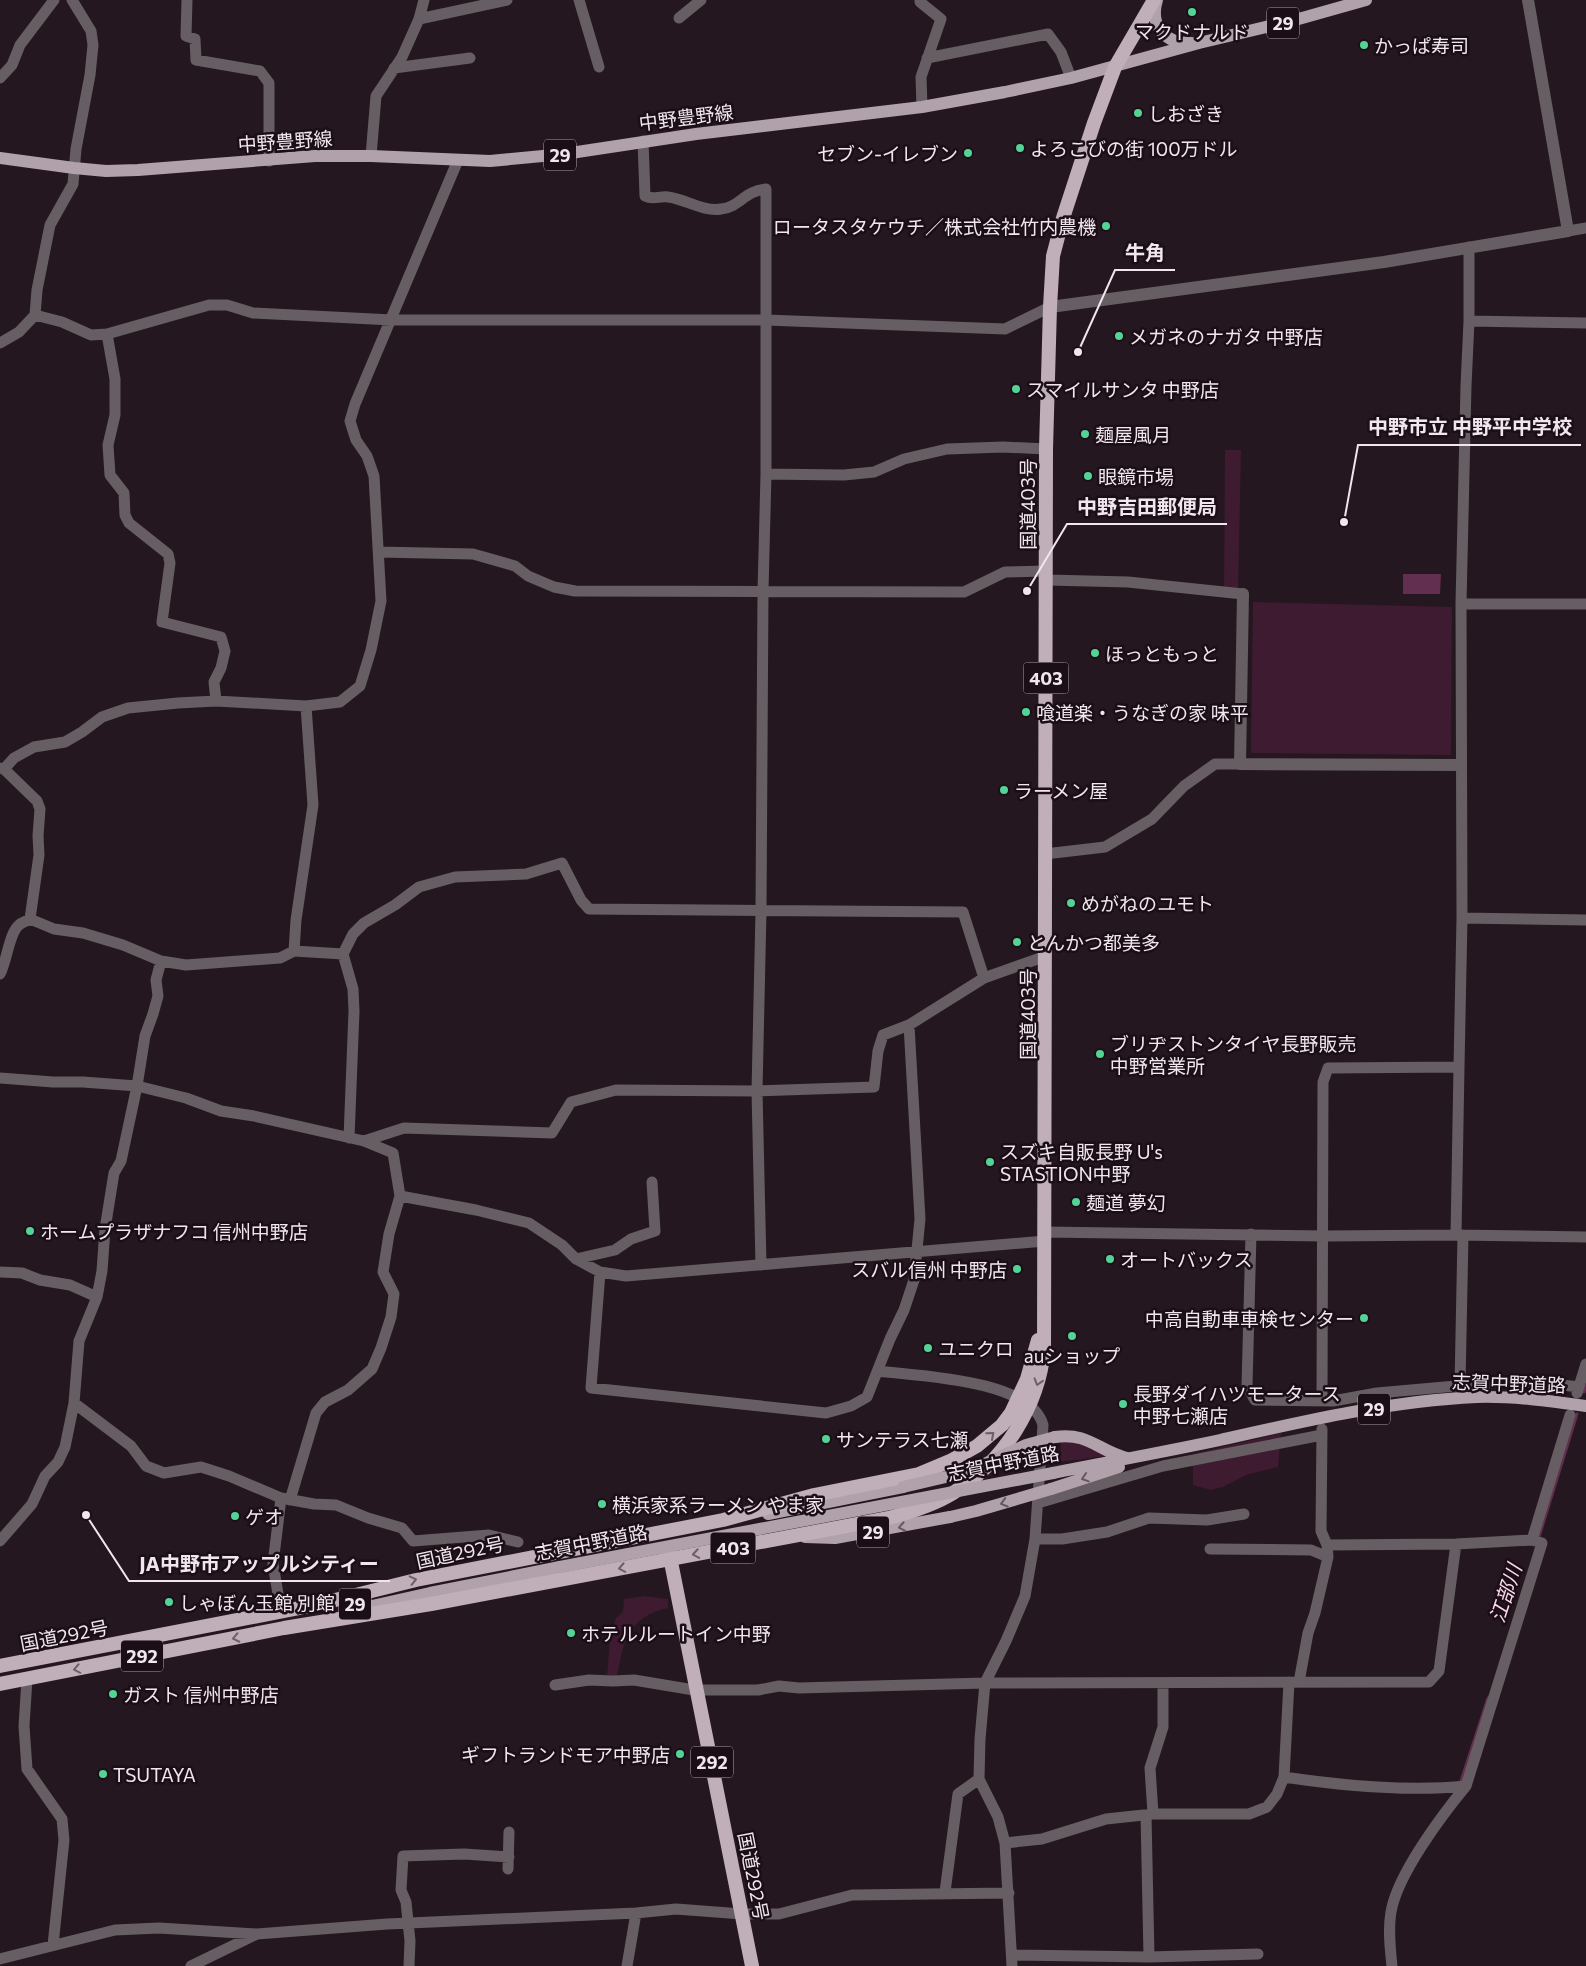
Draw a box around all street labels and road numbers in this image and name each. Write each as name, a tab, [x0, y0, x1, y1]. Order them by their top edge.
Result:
road number: 29	[1267, 7, 1299, 38]
street label: 中野豊野線	[637, 100, 735, 134]
street label: 中野豊野線	[237, 126, 333, 156]
road number: 29	[544, 140, 576, 170]
street label: 国道403号	[1016, 458, 1039, 550]
road number: 403	[1024, 662, 1068, 694]
street label: 国道403号	[1016, 968, 1039, 1060]
street label: 志賀中野道路	[1452, 1370, 1566, 1396]
road number: 29	[1358, 1394, 1390, 1425]
street label: 志賀中野道路	[945, 1441, 1061, 1485]
road number: 29	[857, 1516, 889, 1548]
street label: 志賀中野道路	[533, 1520, 649, 1564]
street label: 国道292号	[414, 1531, 506, 1573]
road number: 403	[710, 1532, 756, 1564]
road number: 29	[339, 1588, 371, 1620]
street label: 国道292号	[18, 1615, 110, 1655]
road number: 292	[121, 1640, 163, 1672]
road number: 292	[691, 1746, 733, 1778]
street label: 国道292号	[734, 1830, 774, 1922]

